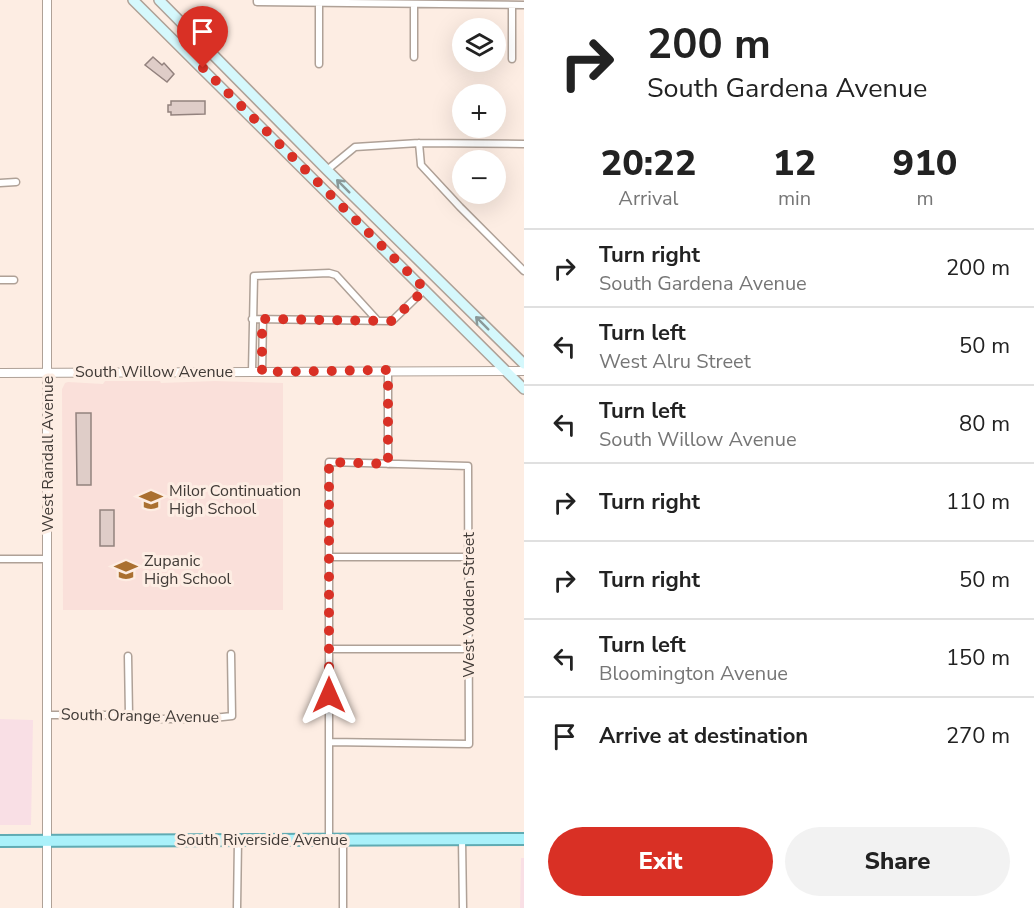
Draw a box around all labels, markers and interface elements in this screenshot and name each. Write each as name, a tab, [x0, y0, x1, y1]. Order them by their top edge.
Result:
pin	[177, 6, 228, 68]
icon: arrive	[186, 15, 219, 48]
text: 200 m	[647, 16, 771, 73]
map controls	[452, 18, 506, 204]
button: layers	[452, 18, 506, 72]
icon: right	[548, 24, 626, 102]
text: South Gardena Avenue	[647, 70, 927, 107]
button: +	[452, 84, 506, 138]
text: 20:22	[601, 139, 696, 188]
text: 12	[773, 139, 816, 188]
text: 910	[893, 139, 957, 188]
button: −	[452, 150, 506, 204]
one-way arrow	[336, 179, 351, 194]
text: Arrival	[618, 185, 679, 212]
text: min	[778, 185, 811, 212]
text: m	[916, 185, 934, 212]
text: Turn right	[599, 240, 700, 270]
icon: right	[548, 252, 581, 285]
text: 200 m	[946, 253, 1010, 283]
text: South Gardena Avenue	[599, 270, 807, 297]
one-way arrow	[475, 316, 490, 331]
text: Turn left	[599, 318, 686, 348]
icon: left	[548, 330, 581, 363]
text: 50 m	[959, 331, 1010, 361]
text: West Alru Street	[599, 348, 751, 375]
street label: South Willow Avenue	[75, 361, 233, 383]
street label: West Randall Avenue	[37, 376, 59, 532]
text: Turn left	[599, 396, 686, 426]
icon: left	[548, 408, 581, 441]
text: 80 m	[959, 409, 1010, 439]
text: South Willow Avenue	[599, 426, 797, 453]
place label: Milor Continuation High School	[169, 480, 301, 520]
icon: right	[548, 486, 581, 519]
school or university icon: Milor Continuation High School	[138, 487, 164, 513]
text: Turn right	[599, 487, 700, 517]
text: 110 m	[946, 487, 1010, 517]
street label: West Vodden Street	[458, 532, 480, 678]
place label: Zupanic High School	[144, 550, 232, 590]
school or university icon: Zupanic High School	[113, 557, 139, 583]
icon: right	[548, 564, 581, 597]
text: Turn right	[599, 565, 700, 595]
text: 50 m	[959, 565, 1010, 595]
text: Turn left	[599, 630, 686, 660]
icon: left	[548, 642, 581, 675]
text: 150 m	[946, 643, 1010, 673]
text: Bloomington Avenue	[599, 660, 788, 687]
position arrow	[297, 663, 361, 727]
street label: South Orange Avenue	[61, 704, 219, 728]
icon: arrive	[548, 720, 581, 753]
text: Arrive at destination	[599, 721, 808, 751]
text: 270 m	[946, 721, 1010, 751]
button: Exit	[548, 827, 773, 896]
button: Share	[785, 827, 1010, 896]
street label: South Riverside Avenue	[176, 829, 348, 851]

